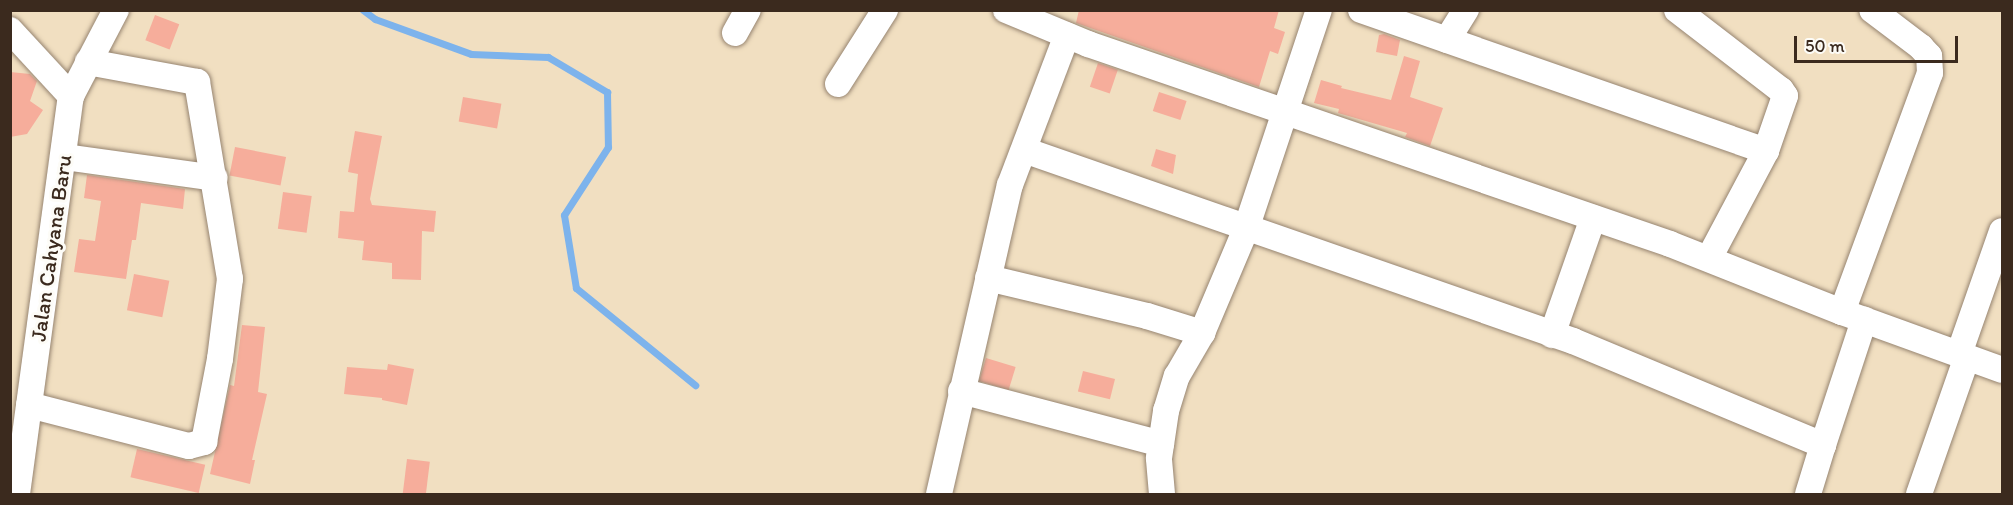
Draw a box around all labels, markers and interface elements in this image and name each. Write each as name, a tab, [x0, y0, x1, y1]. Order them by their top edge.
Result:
scale bar	[1797, 24, 1960, 62]
text: 50 m	[1805, 35, 1845, 57]
street label: Jalan Cahyana Baru	[25, 152, 77, 344]

